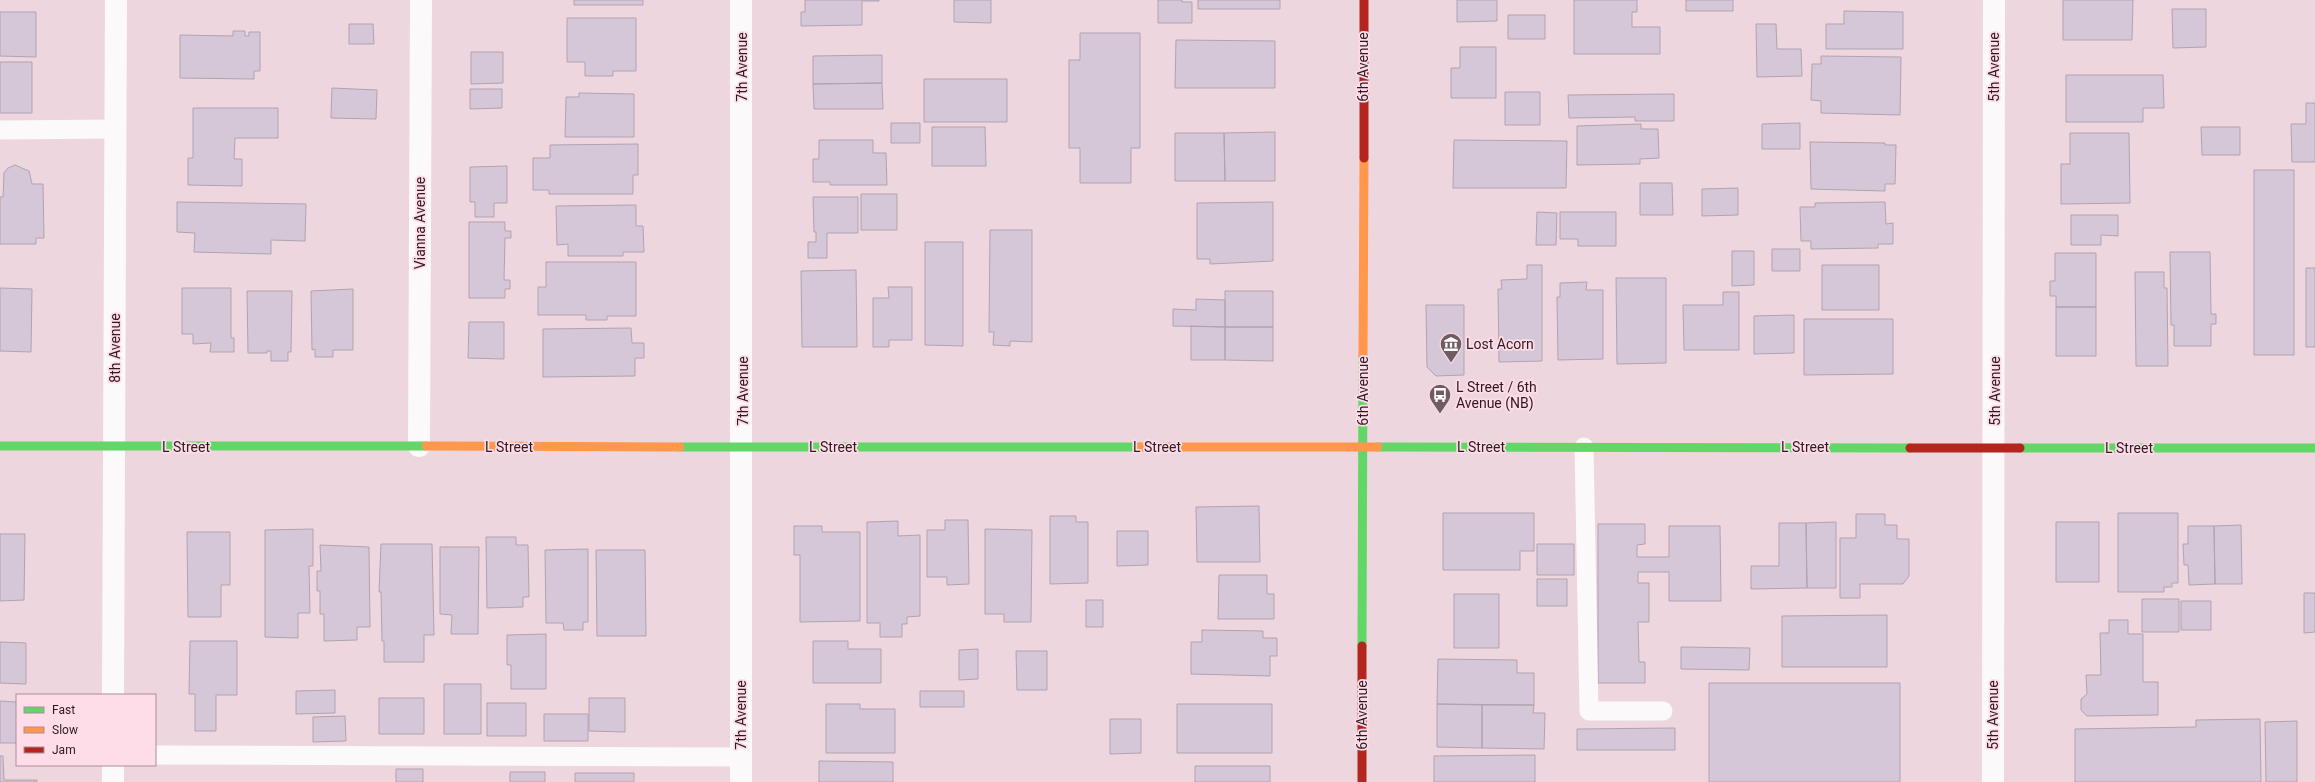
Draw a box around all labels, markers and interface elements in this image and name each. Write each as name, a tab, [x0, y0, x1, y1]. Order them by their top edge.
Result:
street label: 7th Avenue	[734, 32, 750, 102]
street label: 6th Avenue	[1355, 32, 1371, 102]
street label: 5th Avenue	[1986, 32, 2002, 102]
street label: Vianna Avenue	[412, 177, 428, 269]
street label: 8th Avenue	[107, 313, 123, 383]
museum icon: Lost Acorn	[1438, 331, 1464, 364]
place label: Lost Acorn	[1466, 336, 1534, 352]
street label: 7th Avenue	[735, 356, 751, 426]
street label: 6th Avenue	[1355, 356, 1371, 426]
street label: 5th Avenue	[1987, 356, 2003, 426]
place label: L Street / 6th Avenue (NB)	[1456, 379, 1537, 412]
bus stop icon: L Street / 6th Avenue (NB)	[1427, 382, 1453, 415]
street label: L Street	[162, 439, 210, 455]
street label: L Street	[485, 439, 533, 455]
street label: L Street	[809, 439, 857, 455]
street label: L Street	[1133, 439, 1181, 455]
street label: L Street	[1457, 439, 1505, 455]
street label: L Street	[1781, 439, 1829, 455]
street label: L Street	[2105, 440, 2153, 456]
street label: 7th Avenue	[733, 680, 749, 750]
street label: 6th Avenue	[1354, 680, 1370, 750]
street label: 5th Avenue	[1985, 680, 2001, 750]
legend	[16, 694, 156, 766]
text: Fast	[52, 703, 75, 717]
text: Slow	[52, 723, 78, 737]
text: Jam	[52, 743, 76, 757]

